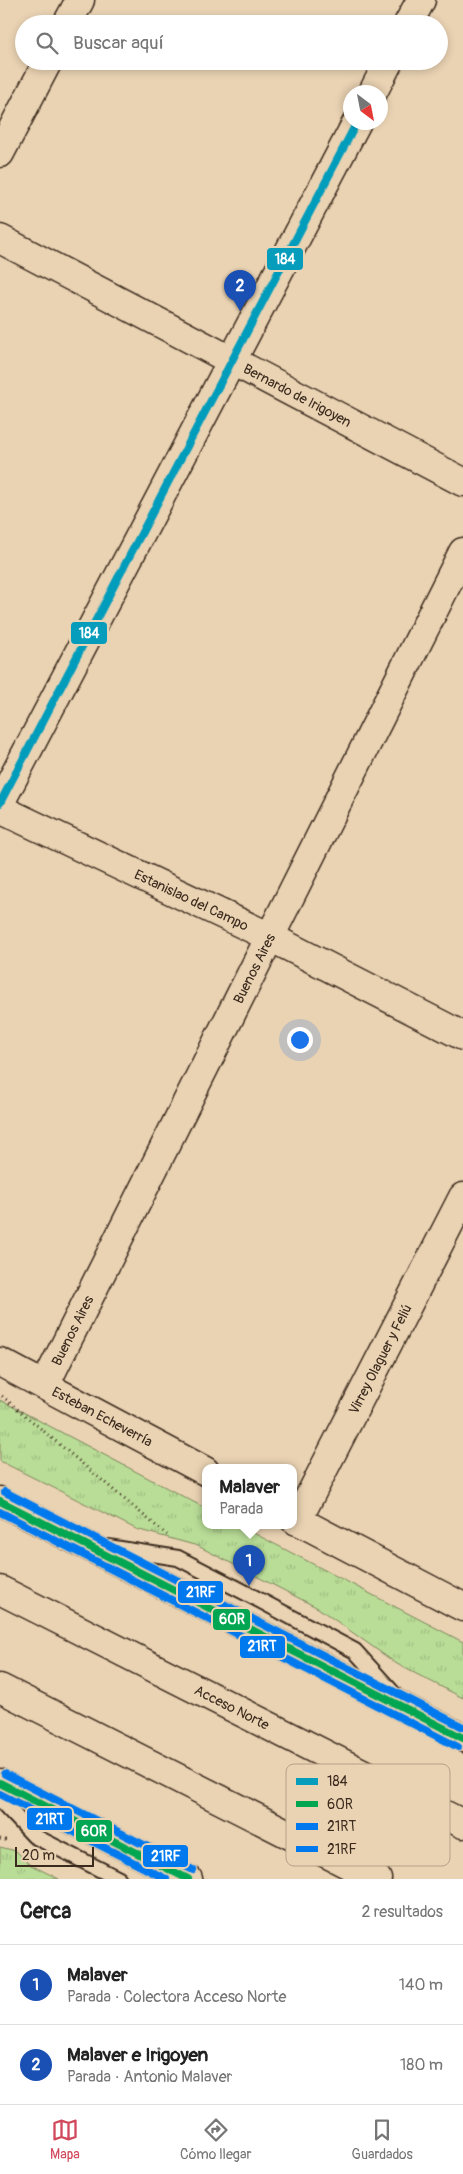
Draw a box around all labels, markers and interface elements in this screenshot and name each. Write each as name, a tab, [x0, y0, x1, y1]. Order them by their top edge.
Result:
search box	[15, 15, 448, 70]
icon: search	[33, 29, 61, 57]
text: Buscar aquí	[73, 31, 164, 55]
north arrow	[343, 85, 388, 130]
line badge: 184	[266, 247, 304, 271]
text: 184	[275, 251, 296, 268]
pin: 2	[224, 270, 256, 311]
street label: Bernardo de Irigoyen	[240, 360, 354, 431]
line badge: 184	[70, 621, 108, 645]
text: 184	[79, 625, 100, 642]
street label: Estanislao del Campo	[131, 866, 252, 935]
street label: Buenos Aires	[230, 930, 279, 1007]
your location	[287, 1027, 313, 1053]
street label: Buenos Aires	[48, 1292, 98, 1369]
street label: Virrey Olaguer y Feliú	[345, 1301, 416, 1417]
street label: Esteban Echeverría	[49, 1383, 155, 1451]
popup	[202, 1464, 297, 1529]
text: Malaver	[219, 1475, 280, 1499]
text: Parada	[219, 1499, 263, 1519]
pin: 1	[233, 1545, 265, 1586]
line badge: 21RF	[177, 1580, 224, 1604]
text: 21RF	[186, 1584, 216, 1601]
line badge: 60R	[212, 1608, 251, 1631]
text: 60R	[219, 1611, 245, 1628]
line badge: 21RT	[239, 1635, 286, 1659]
text: 21RT	[247, 1638, 277, 1655]
street label: Acceso Norte	[192, 1682, 272, 1734]
legend	[286, 1764, 450, 1866]
text: 184	[327, 1773, 348, 1790]
text: 60R	[327, 1796, 353, 1813]
line badge: 21RT	[26, 1807, 73, 1831]
text: 21RT	[35, 1811, 65, 1828]
text: 21RT	[327, 1818, 356, 1835]
line badge: 60R	[75, 1819, 113, 1843]
text: 60R	[81, 1823, 107, 1840]
text: 21RF	[327, 1841, 357, 1858]
scale bar	[15, 1844, 94, 1867]
line badge: 21RF	[142, 1844, 189, 1868]
text: 20 m	[22, 1847, 55, 1864]
text: 21RF	[151, 1848, 181, 1865]
text: Cerca	[20, 1898, 71, 1925]
text: 2 resultados	[361, 1902, 443, 1922]
text: Malaver	[67, 1963, 128, 1987]
text: 1	[33, 1975, 39, 1995]
text: 140 m	[399, 1975, 443, 1995]
text: Parada · Colectora Acceso Norte	[67, 1987, 286, 2007]
text: Malaver e Irigoyen	[67, 2043, 208, 2067]
text: 2	[32, 2055, 40, 2075]
text: 180 m	[400, 2055, 443, 2075]
text: Parada · Antonio Malaver	[67, 2067, 232, 2087]
tab: Mapa	[50, 2116, 80, 2163]
tab: Cómo llegar	[180, 2116, 251, 2163]
tab: Guardados	[352, 2116, 413, 2163]

